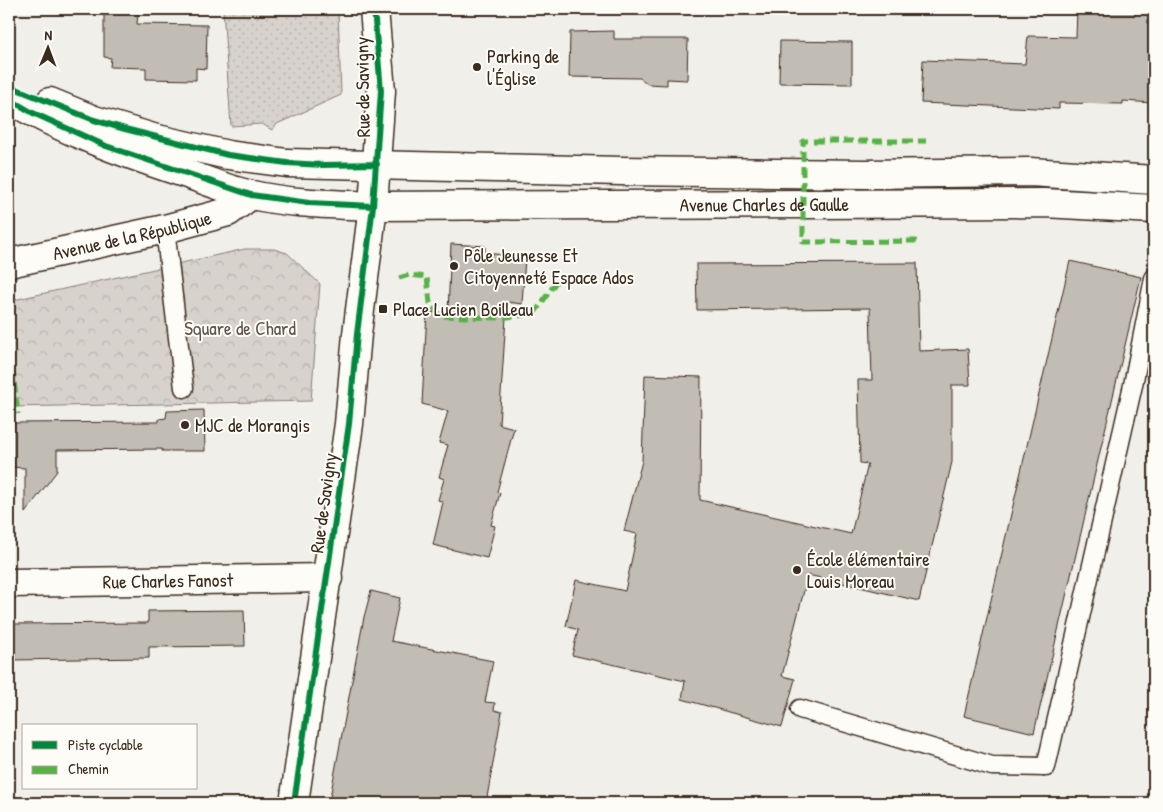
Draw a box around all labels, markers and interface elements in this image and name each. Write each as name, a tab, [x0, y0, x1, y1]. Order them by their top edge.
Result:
north arrow	[22, 22, 72, 72]
text: N	[44, 25, 53, 44]
street label: Rue de Savigny	[348, 36, 376, 138]
place label: Parking de l'Église	[487, 43, 560, 91]
marker: Parking de l'Église	[471, 61, 483, 73]
street label: Avenue Charles de Gaulle	[680, 191, 850, 218]
street label: Avenue de la République	[50, 204, 214, 266]
place label: Pôle Jeunesse Et Citoyenneté Espace Ados	[464, 242, 634, 290]
marker: Pôle Jeunesse Et Citoyenneté Espace Ados	[448, 260, 460, 272]
place label: Place Lucien Boilleau	[393, 296, 534, 322]
marker: Place Lucien Boilleau	[377, 303, 389, 315]
park label: Square de Chard	[184, 315, 296, 341]
place label: MJC de Morangis	[195, 412, 310, 438]
marker: MJC de Morangis	[179, 419, 191, 431]
street label: Rue de Savigny	[303, 451, 343, 555]
place label: École élémentaire Louis Moreau	[807, 546, 930, 594]
marker: École élémentaire Louis Moreau	[791, 564, 803, 576]
street label: Rue Charles Fanost	[103, 566, 234, 595]
legend	[22, 724, 198, 790]
text: Piste cyclable	[68, 734, 143, 755]
text: Chemin	[68, 758, 109, 779]

